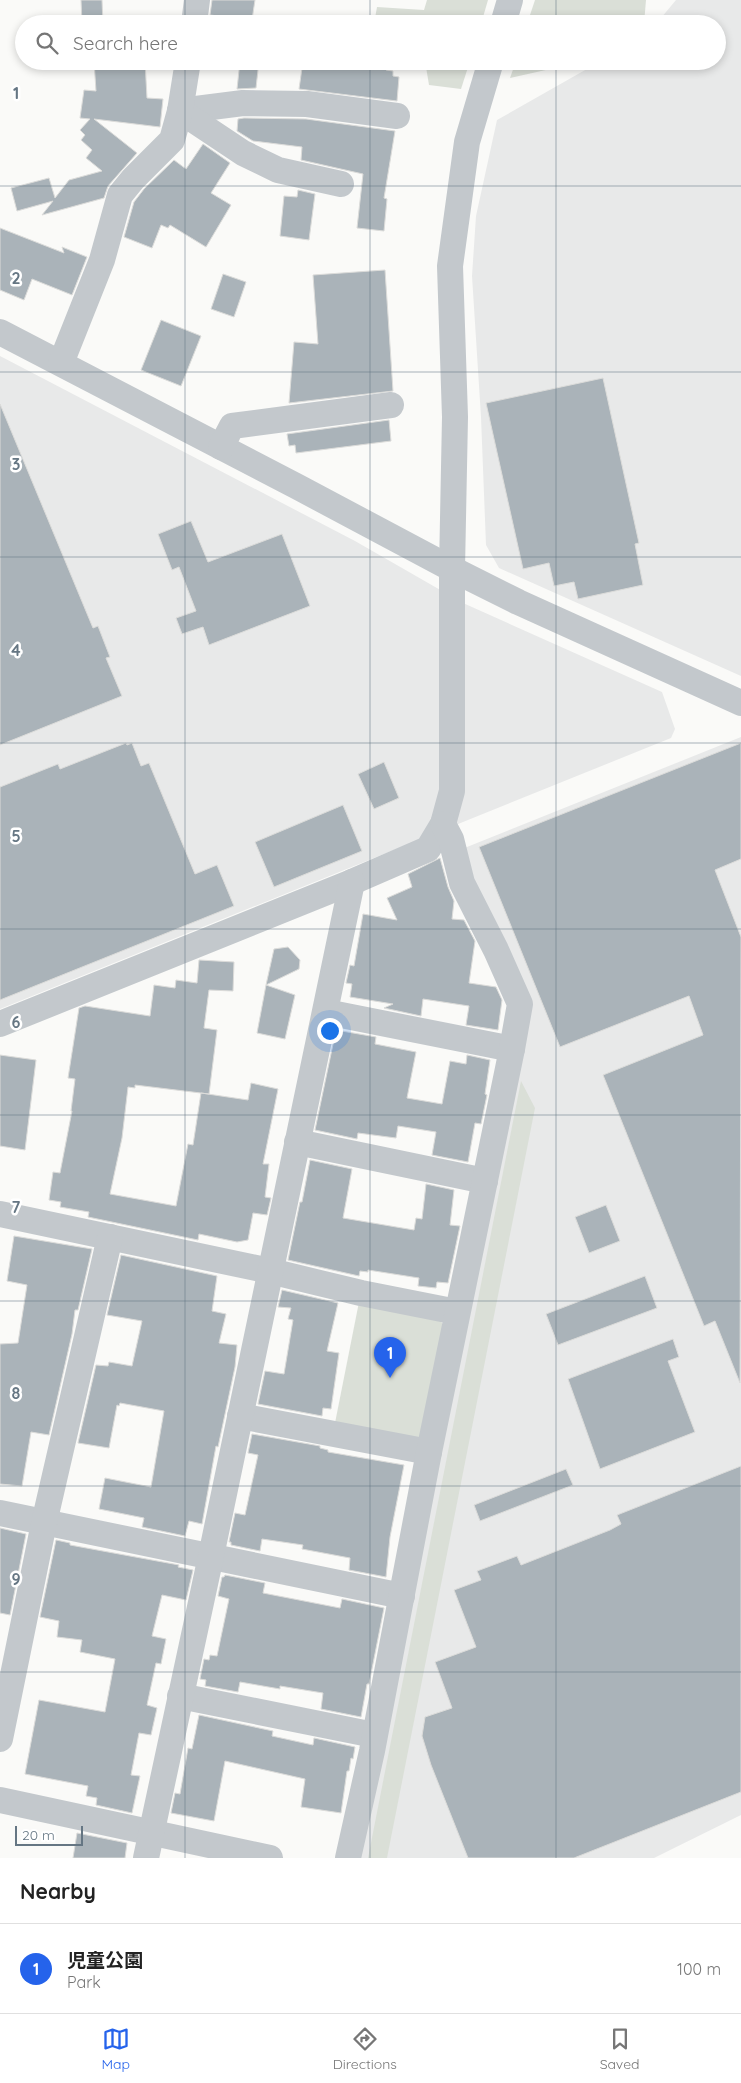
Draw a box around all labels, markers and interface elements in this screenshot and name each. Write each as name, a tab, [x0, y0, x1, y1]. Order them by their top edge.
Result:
search box	[15, 15, 726, 70]
icon: search	[33, 29, 61, 57]
text: Search here	[73, 31, 178, 55]
text: 1	[13, 83, 19, 103]
text: 2	[11, 268, 21, 288]
text: 3	[12, 454, 20, 474]
text: 4	[11, 640, 21, 660]
text: 5	[11, 826, 21, 846]
text: 6	[12, 1012, 21, 1032]
your location	[317, 1018, 343, 1044]
text: 7	[12, 1197, 21, 1217]
pin: 1	[374, 1337, 406, 1378]
text: 8	[12, 1383, 21, 1403]
text: 9	[11, 1569, 21, 1589]
scale bar	[15, 1823, 82, 1846]
text: 20 m	[22, 1826, 55, 1844]
text: Nearby	[20, 1878, 96, 1904]
text: 児童公園	[67, 1948, 143, 1972]
text: 1	[33, 1959, 39, 1979]
text: 100 m	[677, 1959, 721, 1979]
text: Park	[67, 1972, 101, 1992]
tab: Map	[101, 2025, 130, 2073]
tab: Directions	[333, 2025, 397, 2073]
tab: Saved	[600, 2025, 640, 2073]

